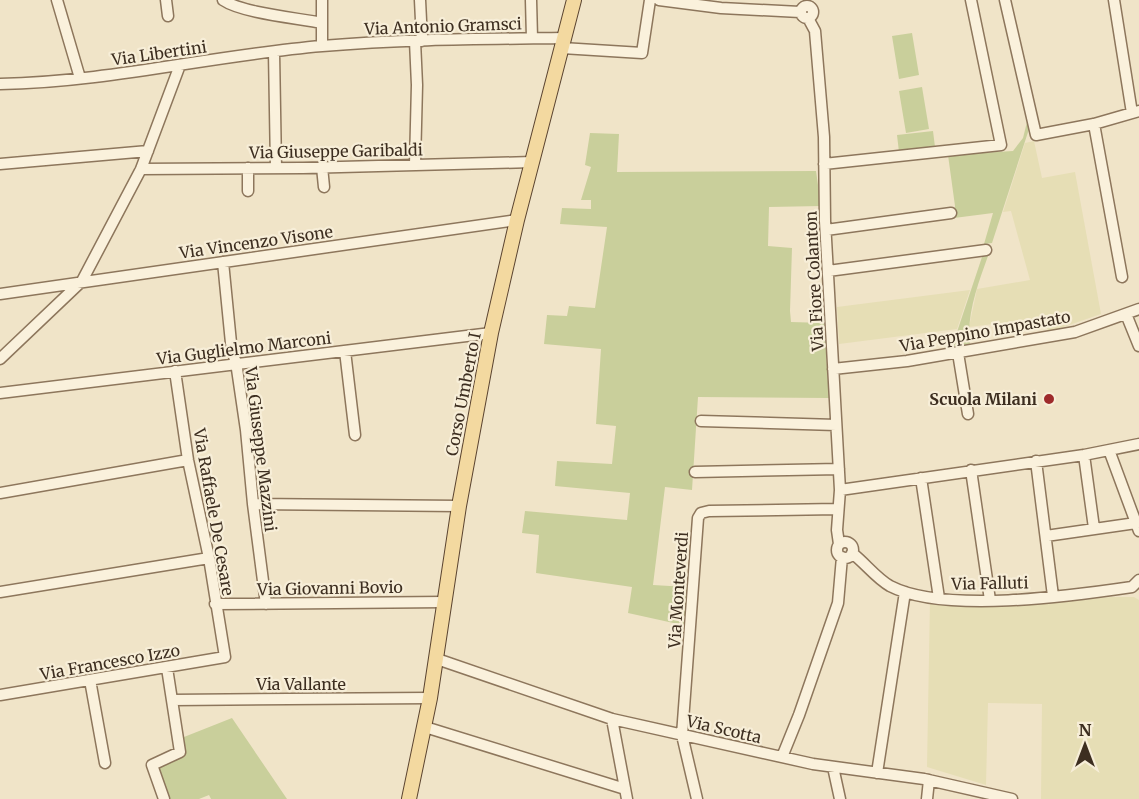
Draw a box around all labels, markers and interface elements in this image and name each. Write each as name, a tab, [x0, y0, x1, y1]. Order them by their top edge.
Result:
street label: Via Antonio Gramsci	[363, 13, 522, 39]
street label: Via Libertini	[109, 36, 208, 70]
street label: Via Giuseppe Garibaldi	[248, 139, 423, 163]
street label: Via Fiore Colanton	[800, 210, 828, 353]
street label: Via Vincenzo Visone	[177, 221, 334, 263]
street label: Via Peppino Impastato	[897, 306, 1072, 356]
street label: Via Guglielmo Marconi	[155, 327, 332, 369]
street label: Corso Umberto I	[441, 331, 485, 457]
street label: Via Giuseppe Mazzini	[241, 364, 281, 533]
place label: Scuola Milani	[929, 389, 1038, 409]
marker: Scuola Milani	[1042, 392, 1056, 406]
street label: Via Raffaele De Cesare	[189, 426, 239, 597]
street label: Via Monteverdi	[664, 531, 692, 650]
street label: Via Falluti	[950, 572, 1029, 594]
street label: Via Giovanni Bovio	[256, 577, 403, 599]
street label: Via Francesco Izzo	[38, 640, 181, 684]
street label: Via Vallante	[255, 674, 346, 694]
street label: Via Scotta	[684, 710, 764, 747]
north arrow	[1055, 715, 1115, 775]
text: N	[1079, 720, 1092, 740]

